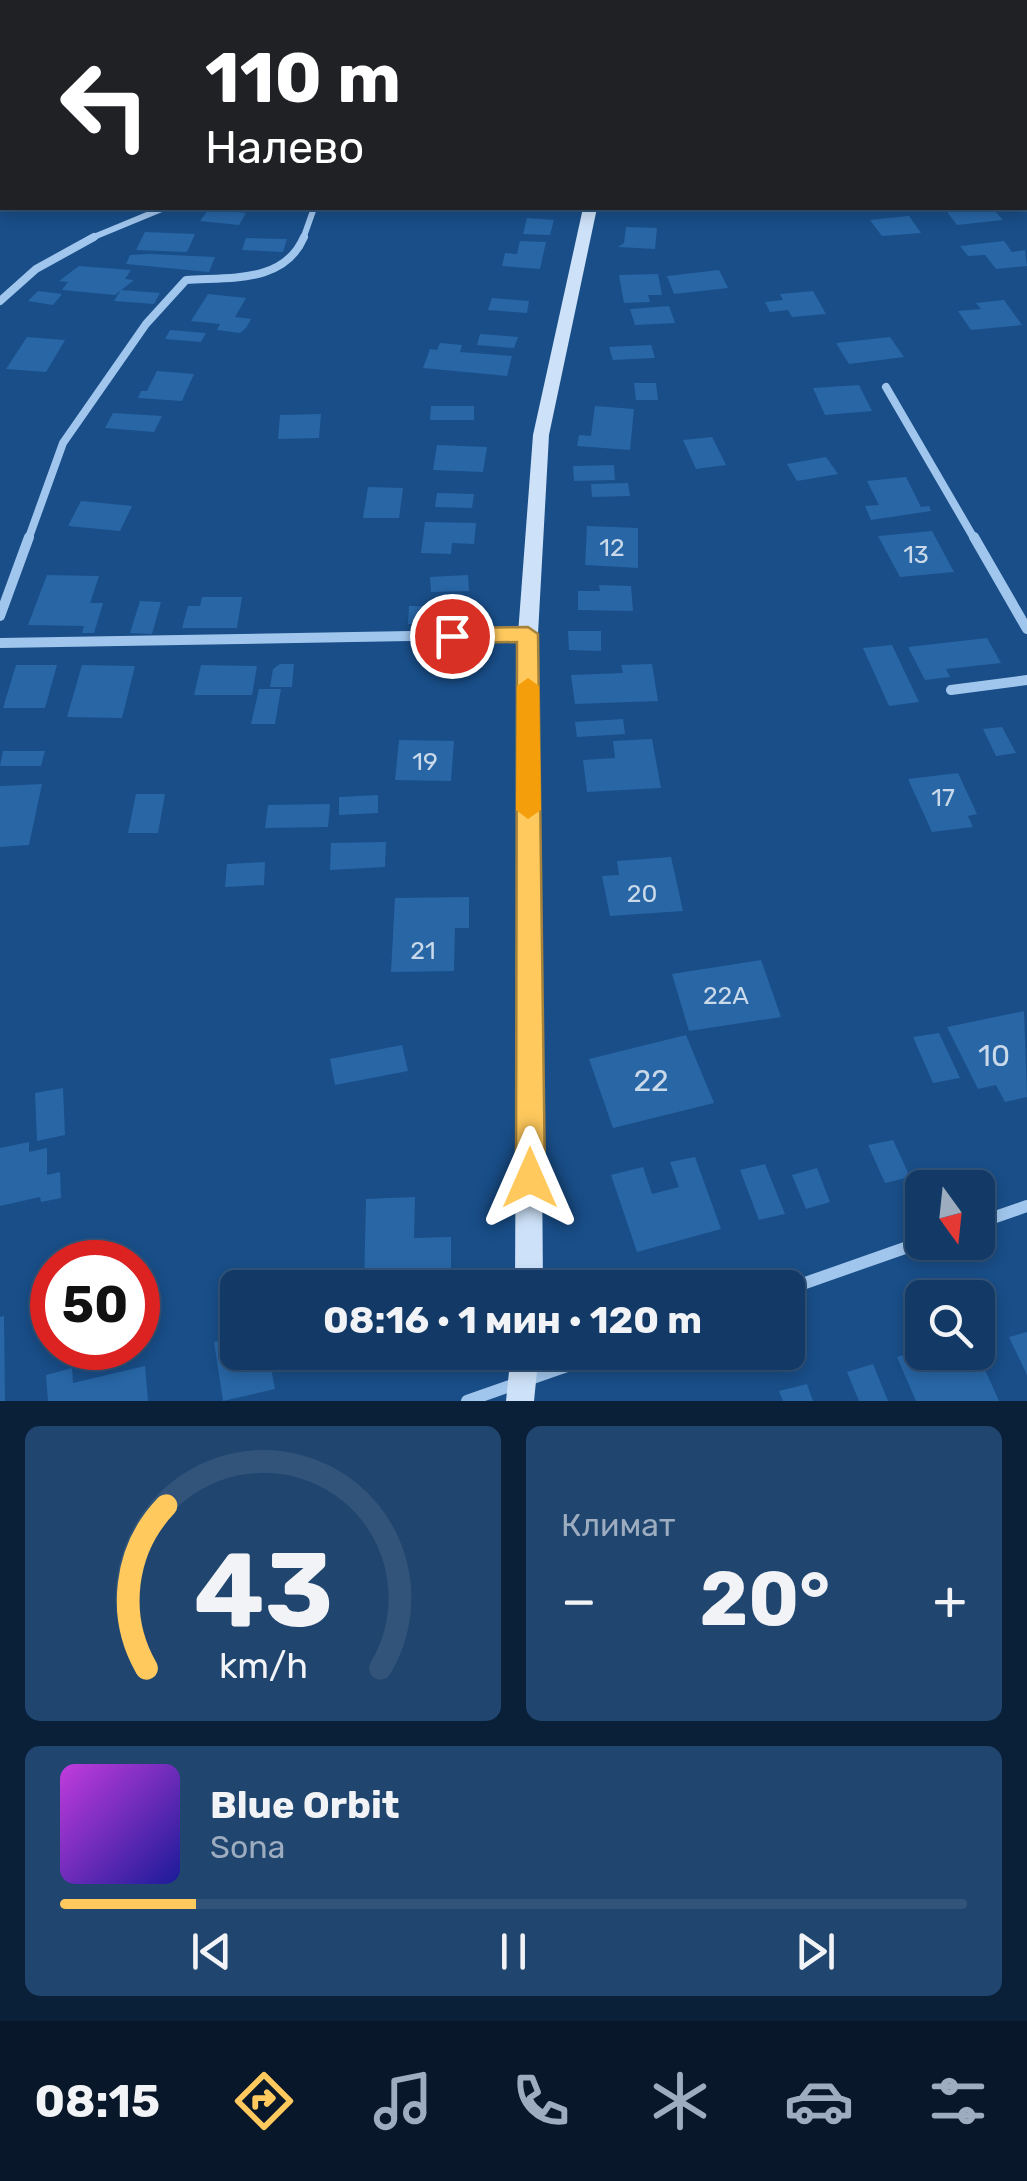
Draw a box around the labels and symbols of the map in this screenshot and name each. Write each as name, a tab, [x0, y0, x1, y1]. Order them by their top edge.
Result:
house number: 12	[599, 533, 625, 562]
house number: 13	[903, 540, 929, 569]
pin	[410, 594, 495, 679]
house number: 19	[412, 747, 438, 776]
house number: 17	[931, 783, 955, 812]
house number: 20	[627, 879, 657, 908]
house number: 21	[410, 936, 436, 965]
house number: 22А	[703, 981, 749, 1010]
house number: 10	[978, 1038, 1010, 1074]
house number: 22	[633, 1063, 669, 1099]
position arrow	[478, 1126, 582, 1230]
north arrow	[905, 1170, 995, 1260]
speed limit sign: 50	[30, 1240, 160, 1370]

